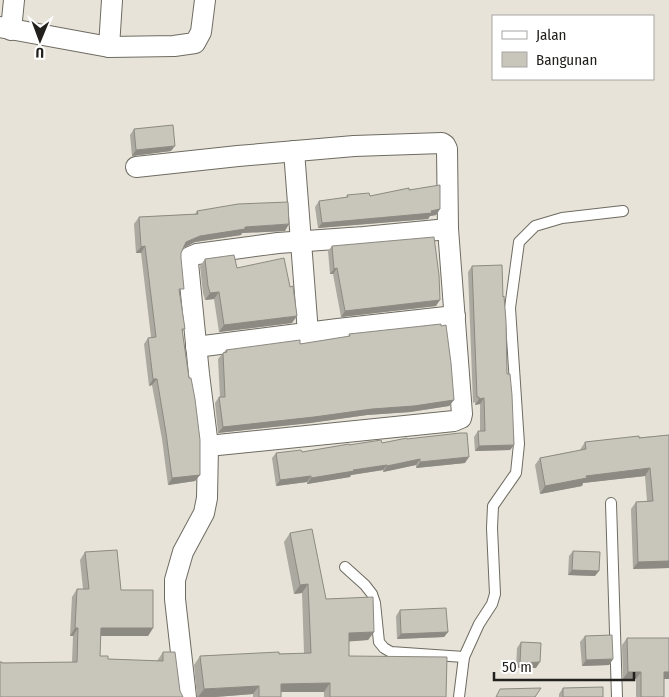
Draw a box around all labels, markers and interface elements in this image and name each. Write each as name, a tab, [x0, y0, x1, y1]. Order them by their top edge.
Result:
north arrow	[15, 15, 65, 65]
legend	[492, 15, 654, 80]
text: Jalan	[536, 26, 566, 44]
text: U	[36, 44, 44, 61]
text: Bangunan	[536, 51, 597, 69]
scale bar	[494, 650, 634, 682]
text: 50 m	[502, 658, 532, 676]

